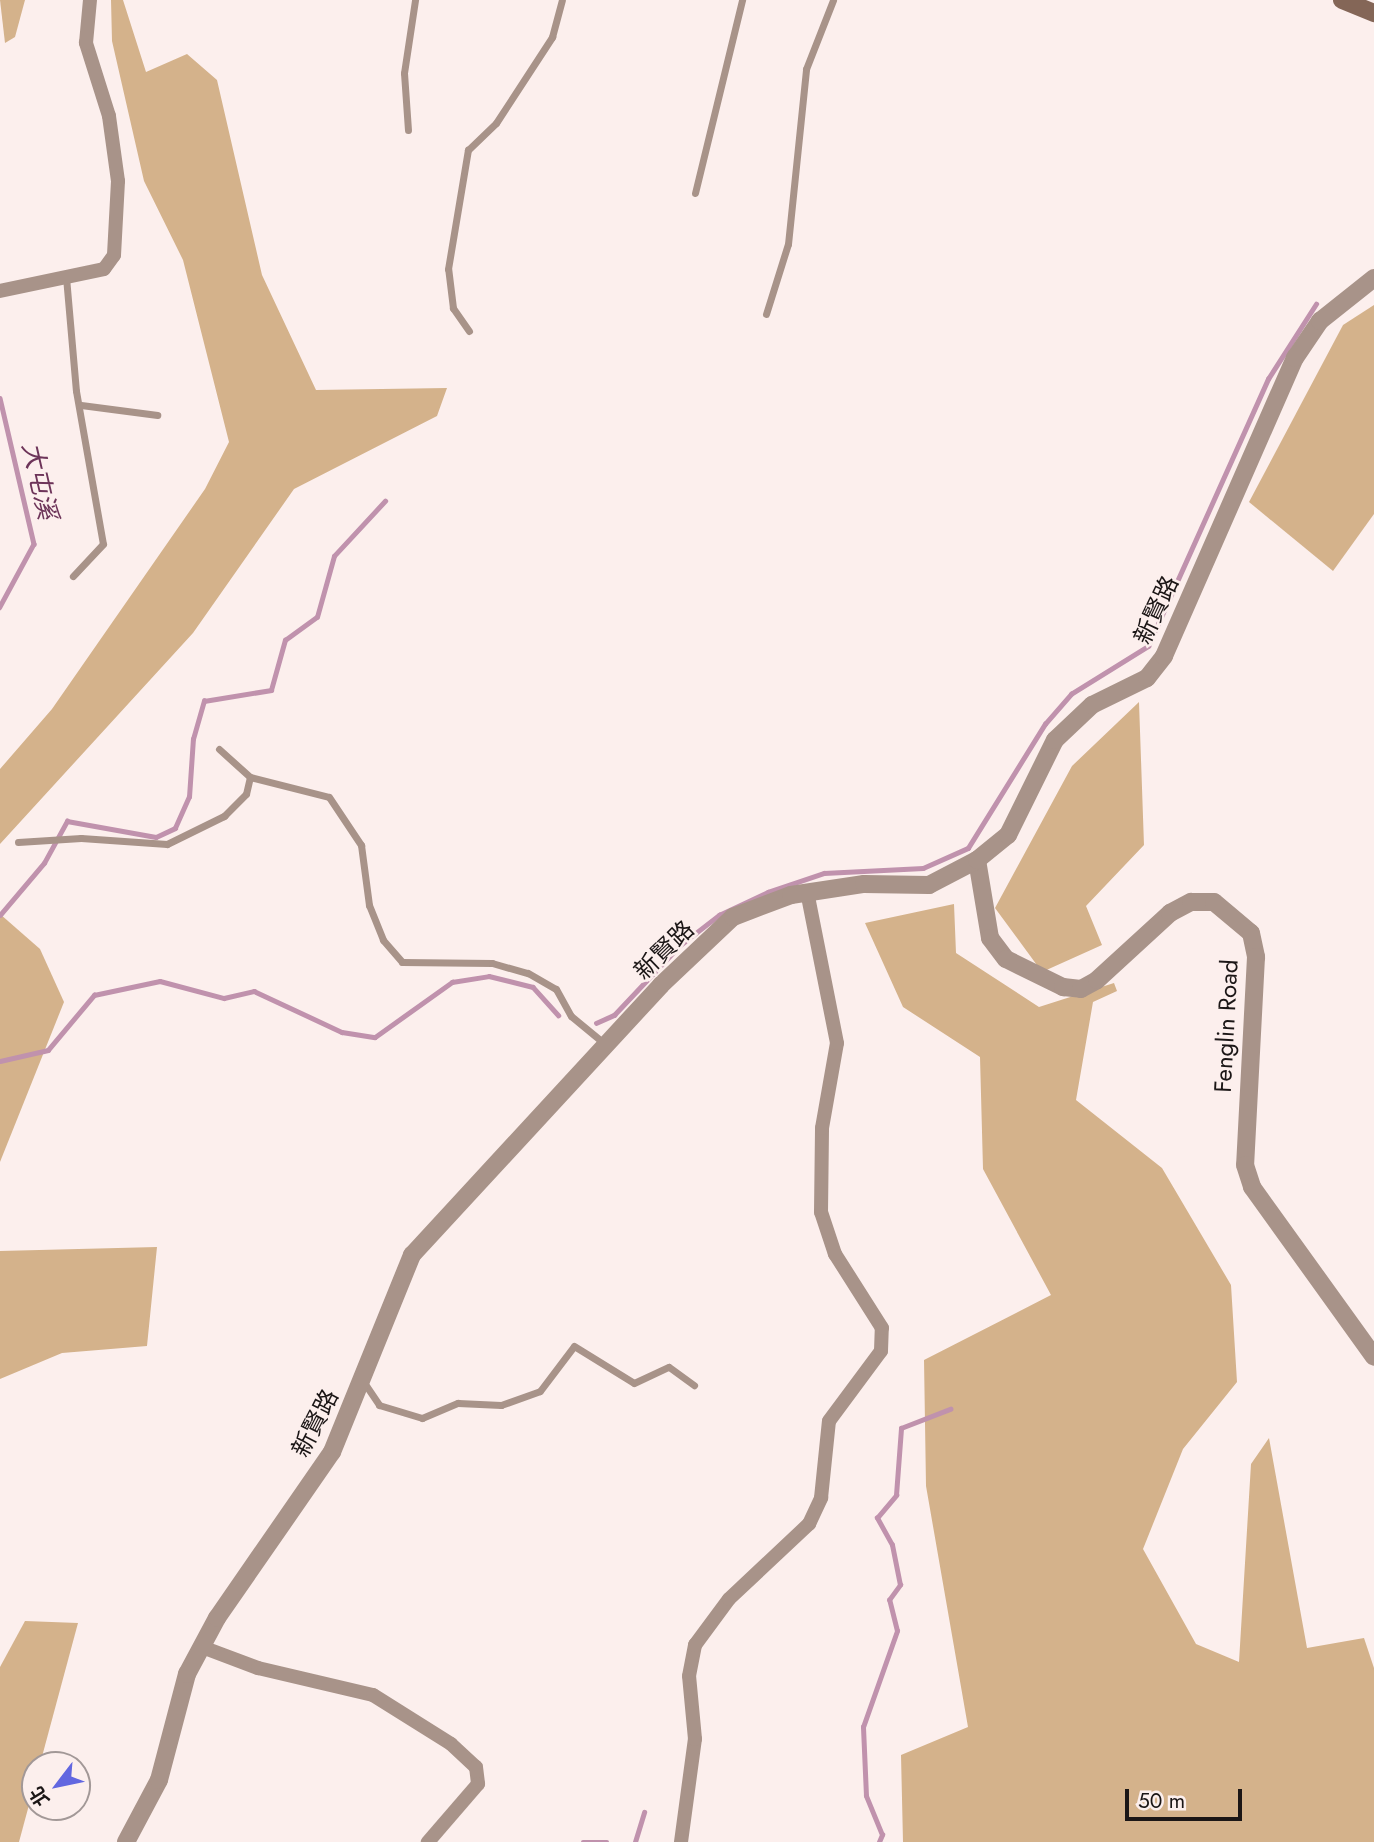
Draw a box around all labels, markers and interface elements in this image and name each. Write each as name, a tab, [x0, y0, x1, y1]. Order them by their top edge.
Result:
water label: 大屯溪	[15, 439, 63, 523]
street label: 新賢路	[1128, 571, 1184, 649]
street label: 新賢路	[628, 915, 700, 985]
street label: Fenglin Road	[1208, 959, 1244, 1093]
street label: 新賢路	[286, 1384, 344, 1462]
north arrow	[21, 1751, 91, 1821]
scale bar	[1129, 1776, 1246, 1820]
text: 北	[23, 1781, 56, 1812]
text: 50 m	[1138, 1786, 1185, 1816]

